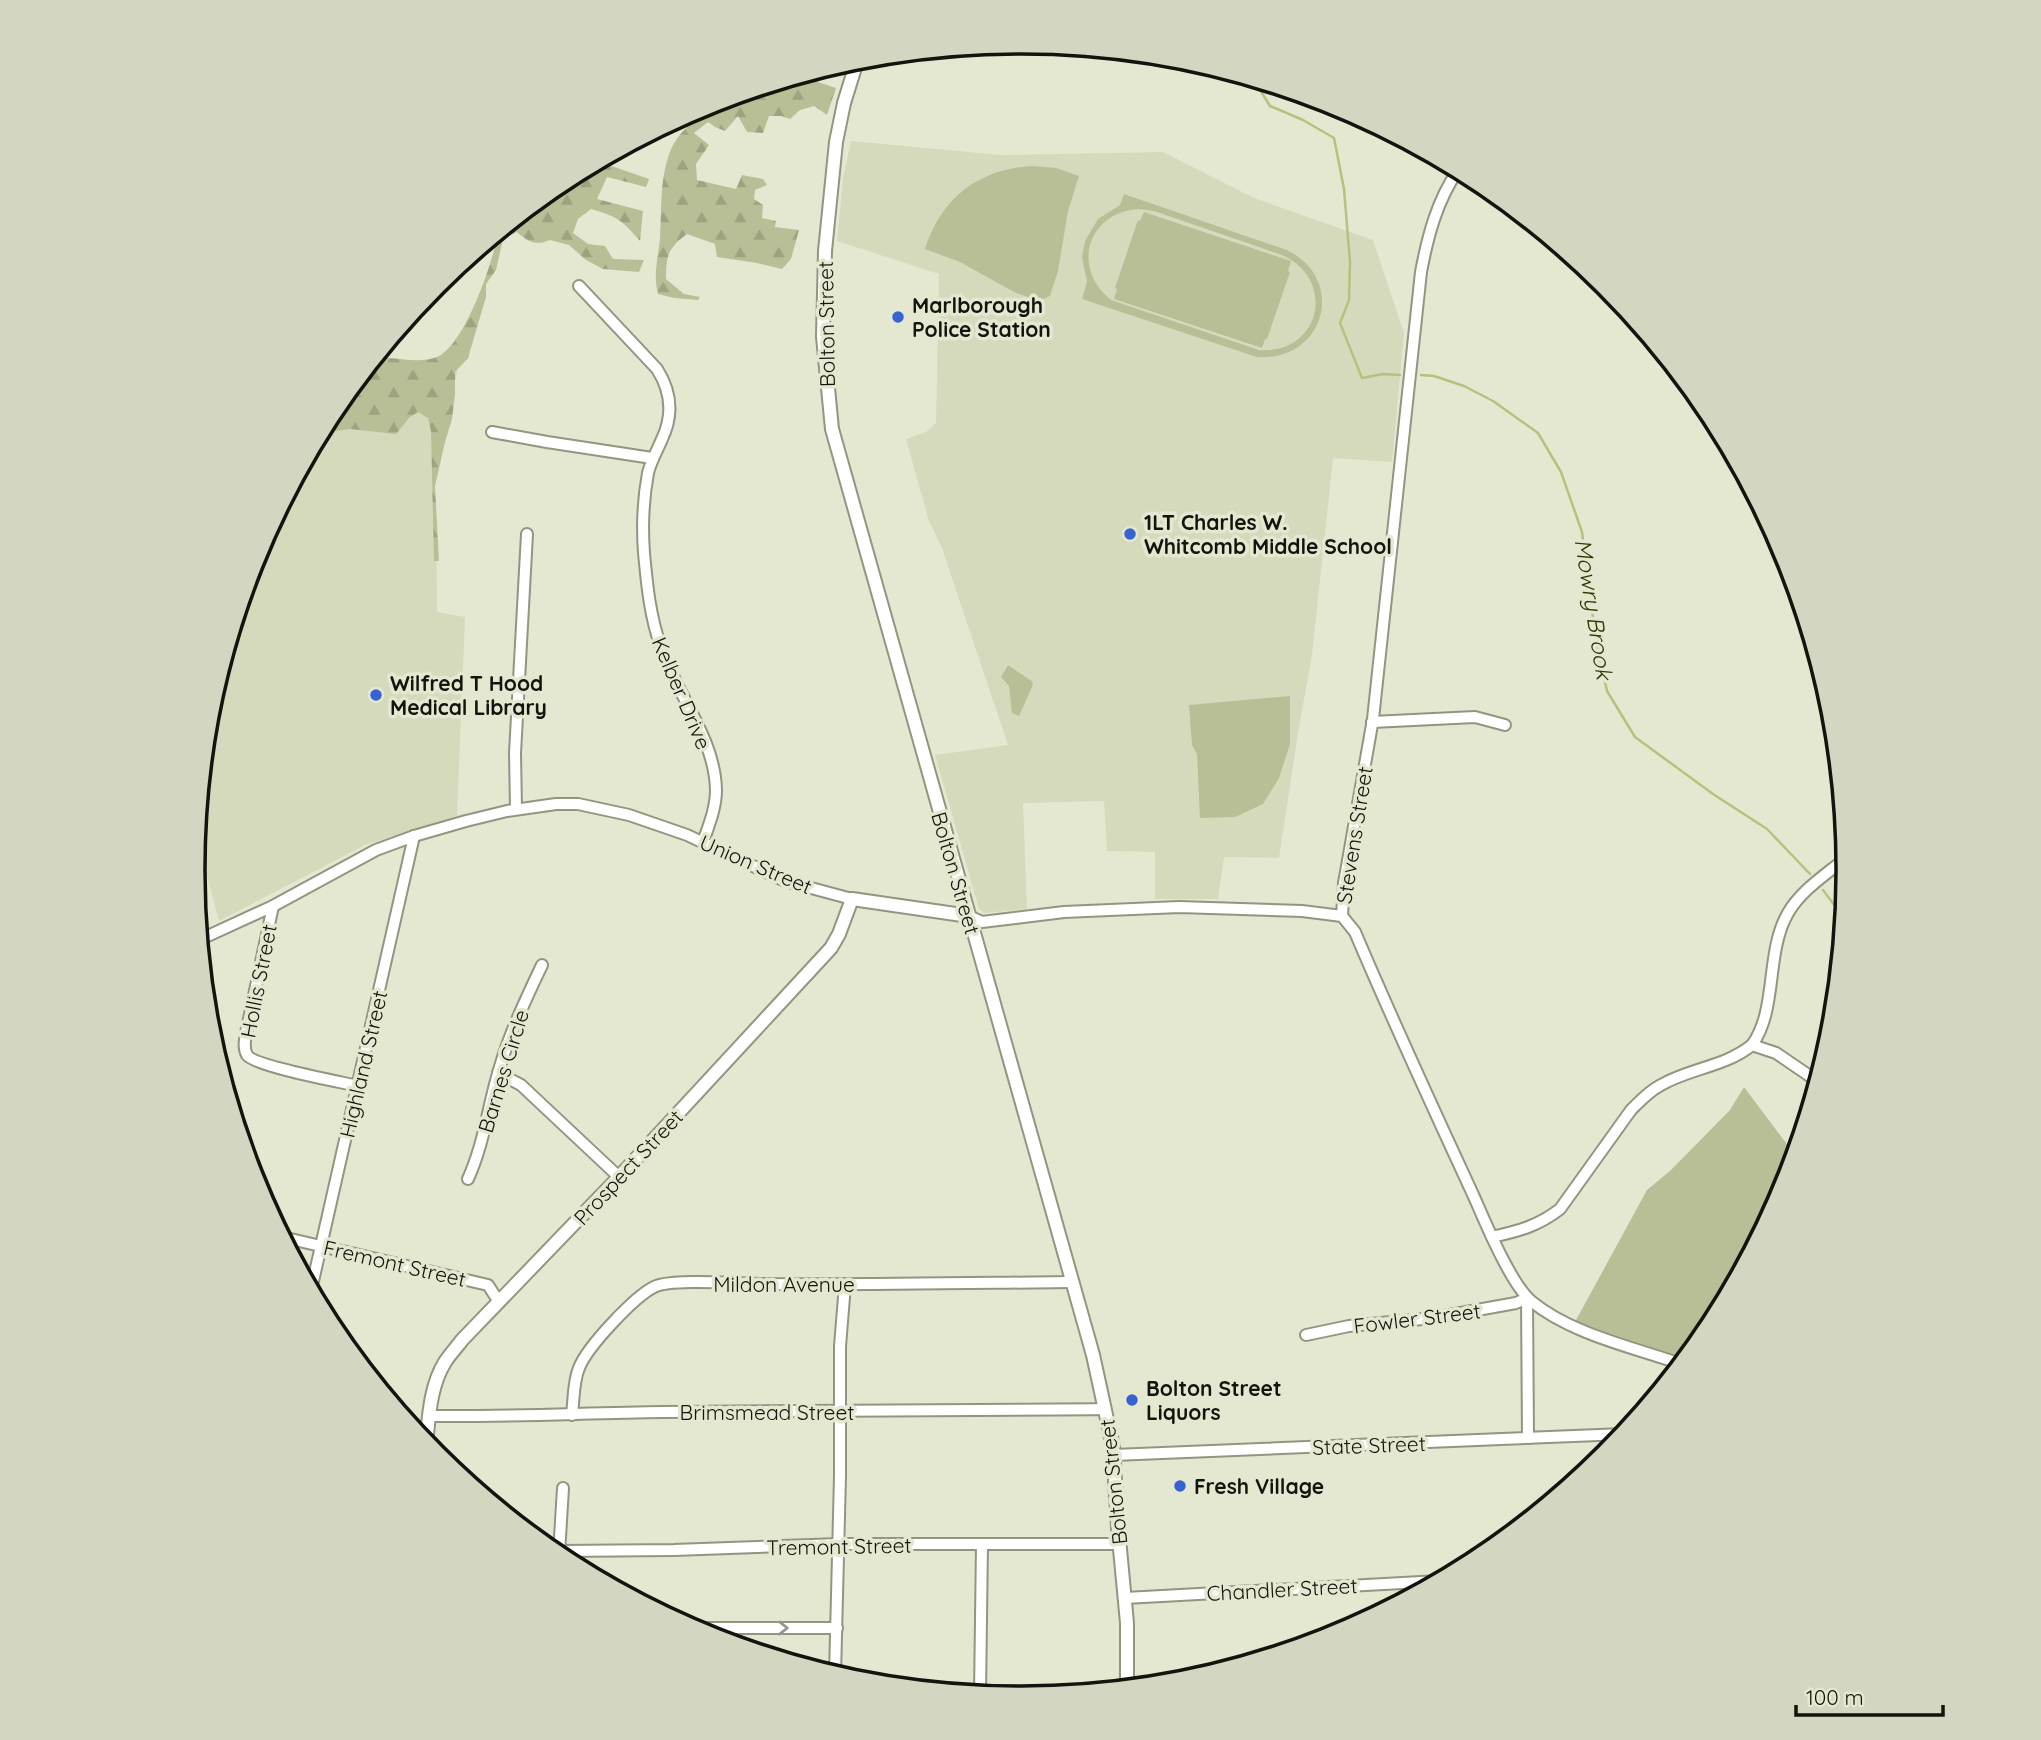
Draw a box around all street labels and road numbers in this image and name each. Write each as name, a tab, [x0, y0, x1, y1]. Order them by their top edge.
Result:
street label: Bolton Street	[812, 261, 840, 387]
street label: Kelber Drive	[647, 633, 717, 753]
street label: Stevens Street	[1330, 765, 1378, 905]
street label: Bolton Street	[926, 809, 986, 937]
street label: Union Street	[696, 829, 816, 899]
street label: Hollis Street	[234, 922, 282, 1040]
street label: Highland Street	[333, 988, 393, 1140]
street label: Barnes Circle	[472, 1006, 534, 1136]
street label: Prospect Street	[568, 1104, 688, 1230]
street label: Fremont Street	[321, 1234, 469, 1292]
street label: Mildon Avenue	[713, 1271, 855, 1297]
street label: Fowler Street	[1352, 1297, 1482, 1339]
street label: Brimsmead Street	[680, 1399, 854, 1425]
street label: Bolton Street	[1093, 1418, 1133, 1546]
street label: State Street	[1312, 1430, 1426, 1460]
street label: Tremont Street	[766, 1532, 912, 1560]
street label: Chandler Street	[1206, 1572, 1358, 1606]

